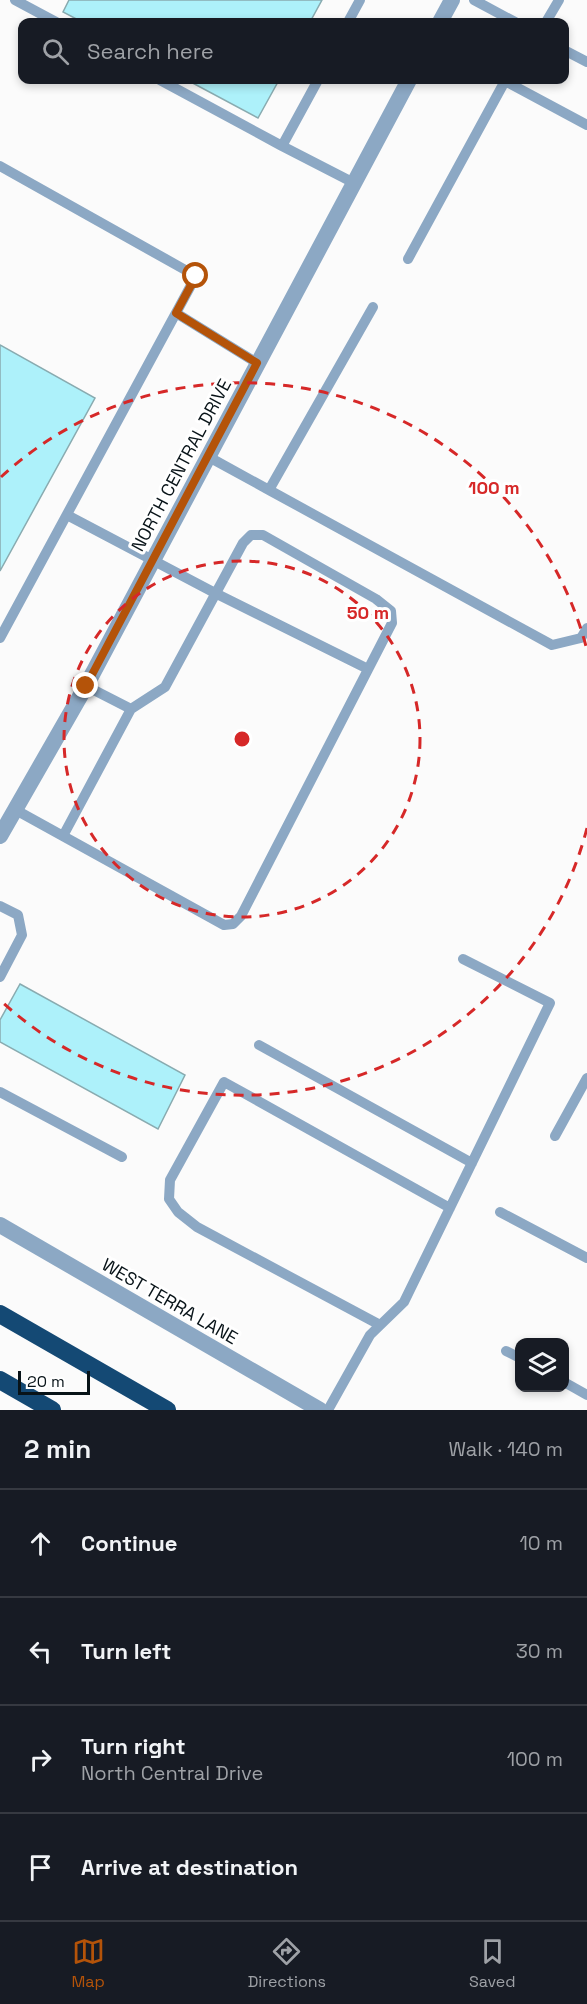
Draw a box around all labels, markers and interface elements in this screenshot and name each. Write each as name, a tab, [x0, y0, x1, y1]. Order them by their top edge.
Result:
search box	[18, 18, 569, 84]
icon: search	[39, 35, 72, 68]
text: Search here	[87, 37, 214, 65]
route start	[182, 262, 208, 288]
street label: NORTH CENTRAL DRIVE	[126, 375, 236, 555]
text: 100 m	[468, 476, 520, 499]
text: 50 m	[347, 601, 389, 624]
route end	[72, 672, 98, 698]
centre of rings	[232, 729, 252, 749]
street label: WEST TERRA LANE	[98, 1253, 242, 1349]
map controls	[515, 1338, 569, 1392]
button: layers	[515, 1338, 569, 1392]
scale bar	[18, 1368, 90, 1396]
text: 20 m	[27, 1371, 65, 1392]
text: 2 min	[24, 1432, 91, 1466]
text: Walk · 140 m	[449, 1436, 563, 1462]
icon: ahead	[24, 1527, 57, 1560]
text: Continue	[81, 1529, 177, 1557]
text: 10 m	[519, 1530, 563, 1556]
icon: left	[24, 1635, 57, 1668]
text: Turn left	[81, 1637, 171, 1665]
text: 30 m	[516, 1638, 563, 1664]
text: Turn right	[81, 1732, 186, 1760]
icon: right	[24, 1743, 57, 1776]
text: 100 m	[507, 1746, 563, 1772]
text: North Central Drive	[81, 1760, 263, 1786]
icon: arrive	[24, 1851, 57, 1884]
text: Arrive at destination	[81, 1853, 298, 1881]
tab: Map	[71, 1935, 105, 1992]
tab: Directions	[248, 1935, 326, 1992]
tab: Saved	[469, 1935, 516, 1992]

